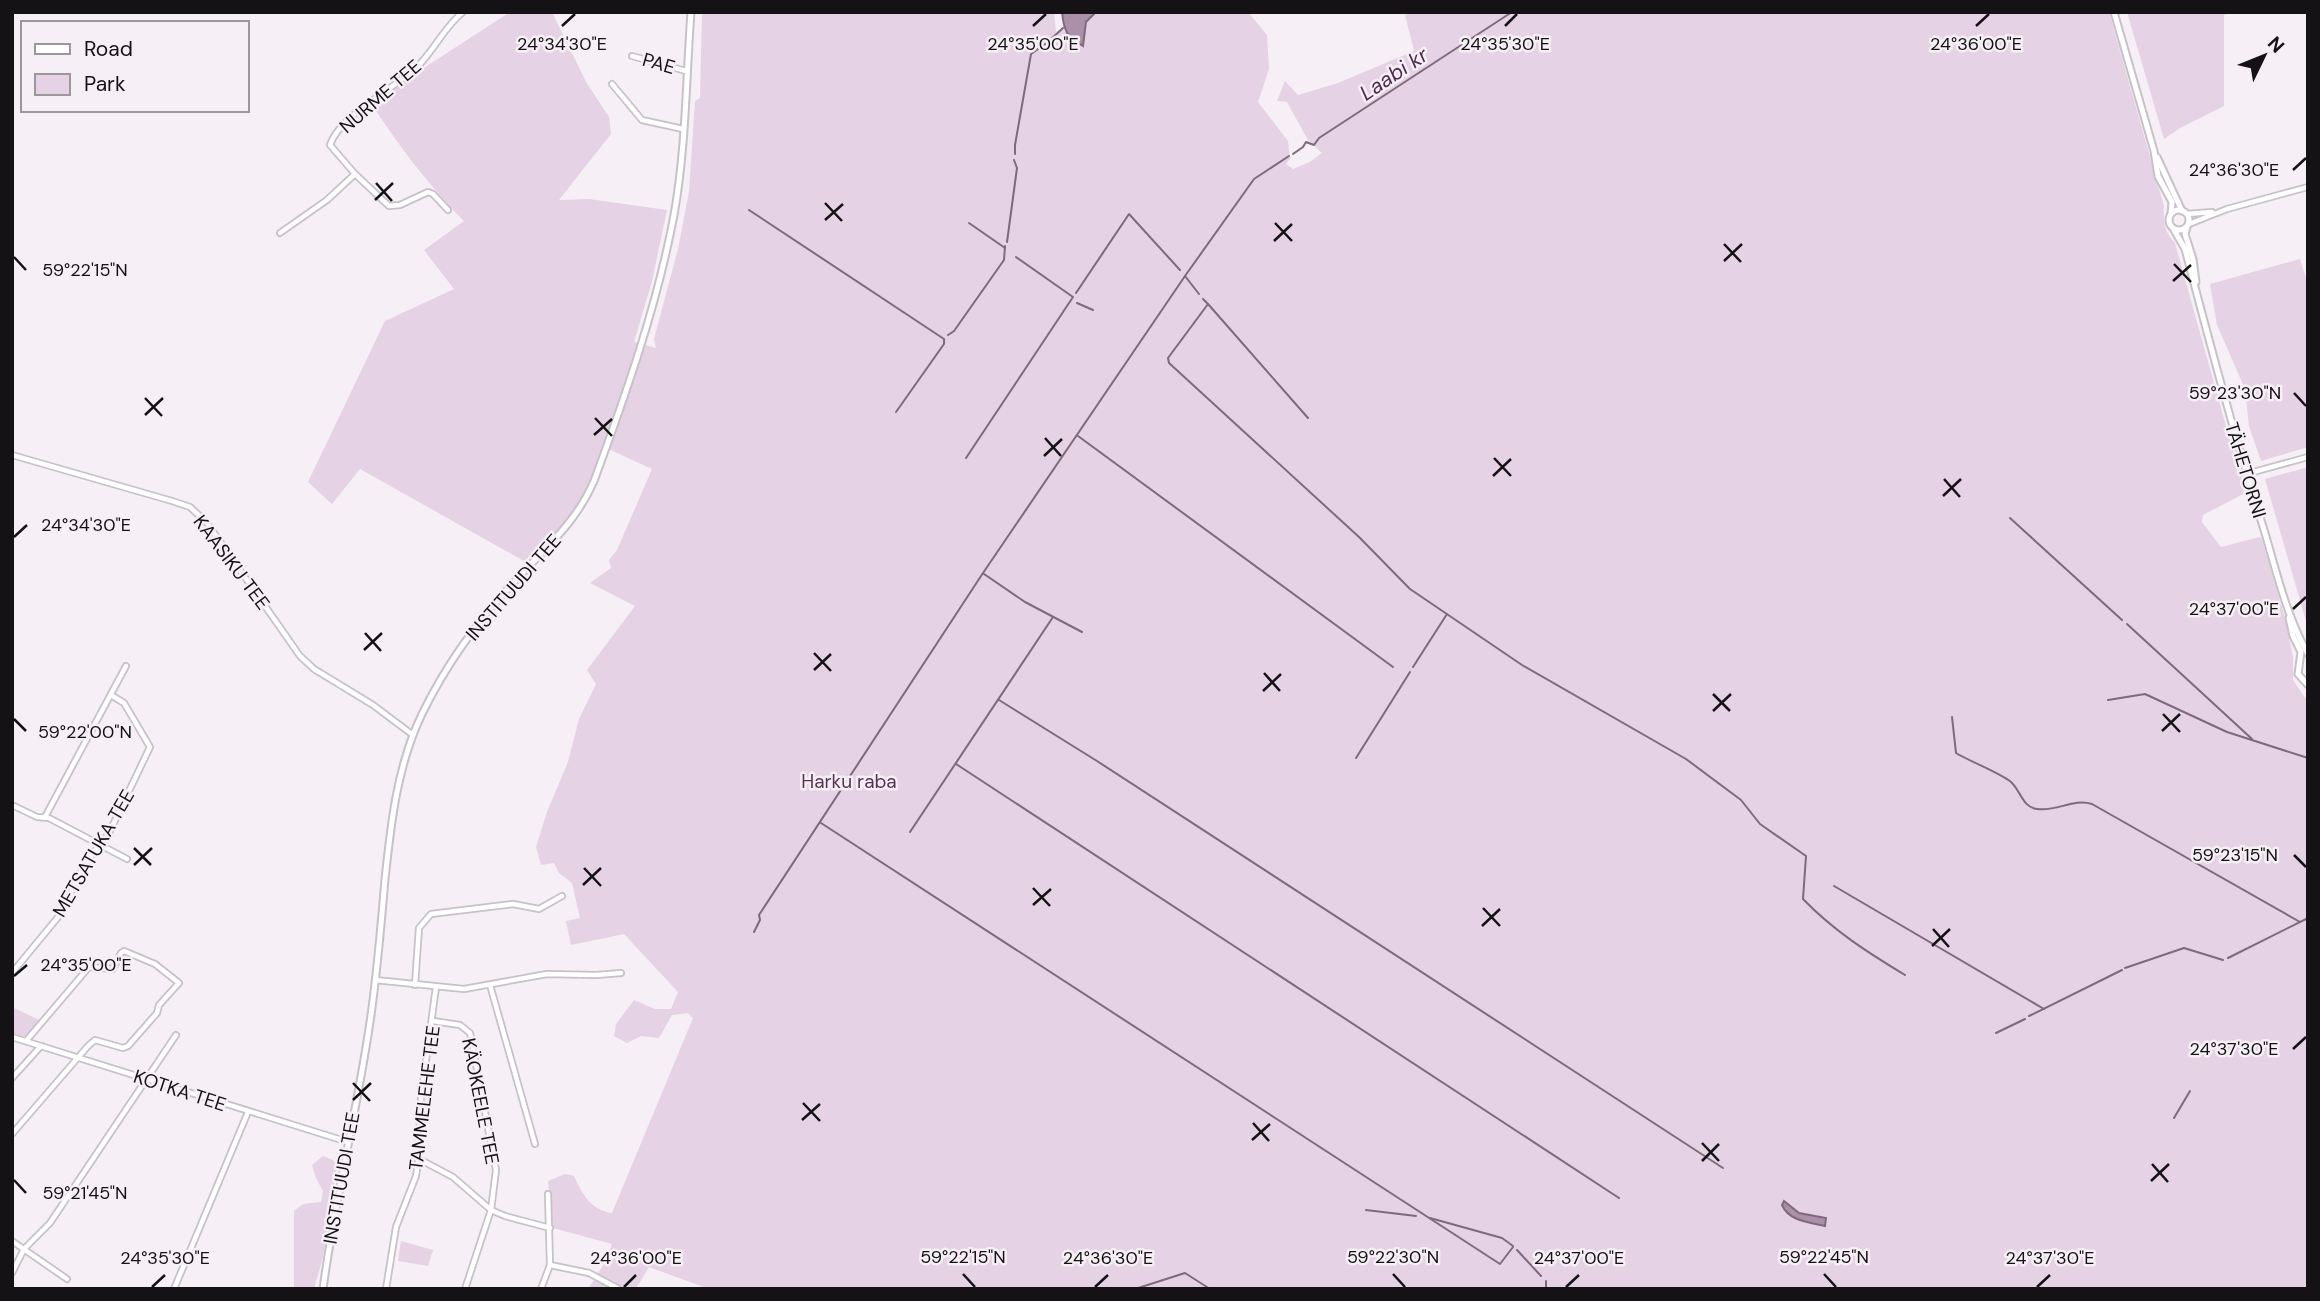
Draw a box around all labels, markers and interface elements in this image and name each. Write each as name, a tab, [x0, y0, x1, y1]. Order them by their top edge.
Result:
legend	[21, 21, 248, 112]
north arrow	[2229, 21, 2299, 91]
text: N	[2262, 31, 2290, 58]
text: 24°34'30"E	[517, 32, 607, 56]
text: 24°35'00"E	[987, 32, 1079, 56]
text: 24°35'30"E	[1460, 32, 1550, 56]
text: 24°36'00"E	[1930, 32, 2022, 56]
text: Road	[84, 35, 133, 63]
water label: Laabi kr	[1354, 40, 1435, 107]
street label: PAE	[640, 47, 678, 80]
street label: NURME TEE	[334, 54, 427, 139]
text: Park	[84, 70, 126, 98]
text: 24°36'30"E	[2189, 158, 2279, 182]
text: 59°22'15"N	[42, 258, 128, 282]
text: 59°23'30"N	[2189, 381, 2281, 405]
street label: TÄHETORNI	[2219, 419, 2272, 521]
street label: KAASIKU TEE	[188, 510, 275, 615]
text: 24°34'30"E	[41, 513, 131, 537]
street label: INSTITUUDI TEE	[460, 529, 567, 646]
text: 24°37'00"E	[2189, 597, 2279, 621]
text: 59°22'00"N	[38, 720, 132, 744]
park label: Harku raba	[801, 769, 897, 794]
street label: METSATUKA TEE	[47, 785, 140, 922]
text: 59°23'15"N	[2192, 843, 2278, 867]
text: 24°35'00"E	[40, 953, 132, 977]
street label: TAMMELEHE TEE	[403, 1024, 446, 1172]
street label: KÄOKEELE TEE	[456, 1036, 505, 1166]
text: 24°37'30"E	[2190, 1037, 2278, 1061]
street label: KOTKA TEE	[130, 1064, 229, 1117]
street label: INSTITUUDI TEE	[318, 1110, 365, 1246]
text: 59°21'45"N	[42, 1181, 128, 1205]
text: 59°22'15"N	[920, 1245, 1006, 1269]
text: 59°22'30"N	[1347, 1245, 1439, 1269]
text: 59°22'45"N	[1779, 1245, 1869, 1269]
text: 24°35'30"E	[120, 1246, 210, 1270]
text: 24°36'00"E	[590, 1246, 682, 1270]
text: 24°36'30"E	[1063, 1246, 1153, 1270]
text: 24°37'00"E	[1534, 1246, 1624, 1270]
text: 24°37'30"E	[2006, 1246, 2094, 1270]

